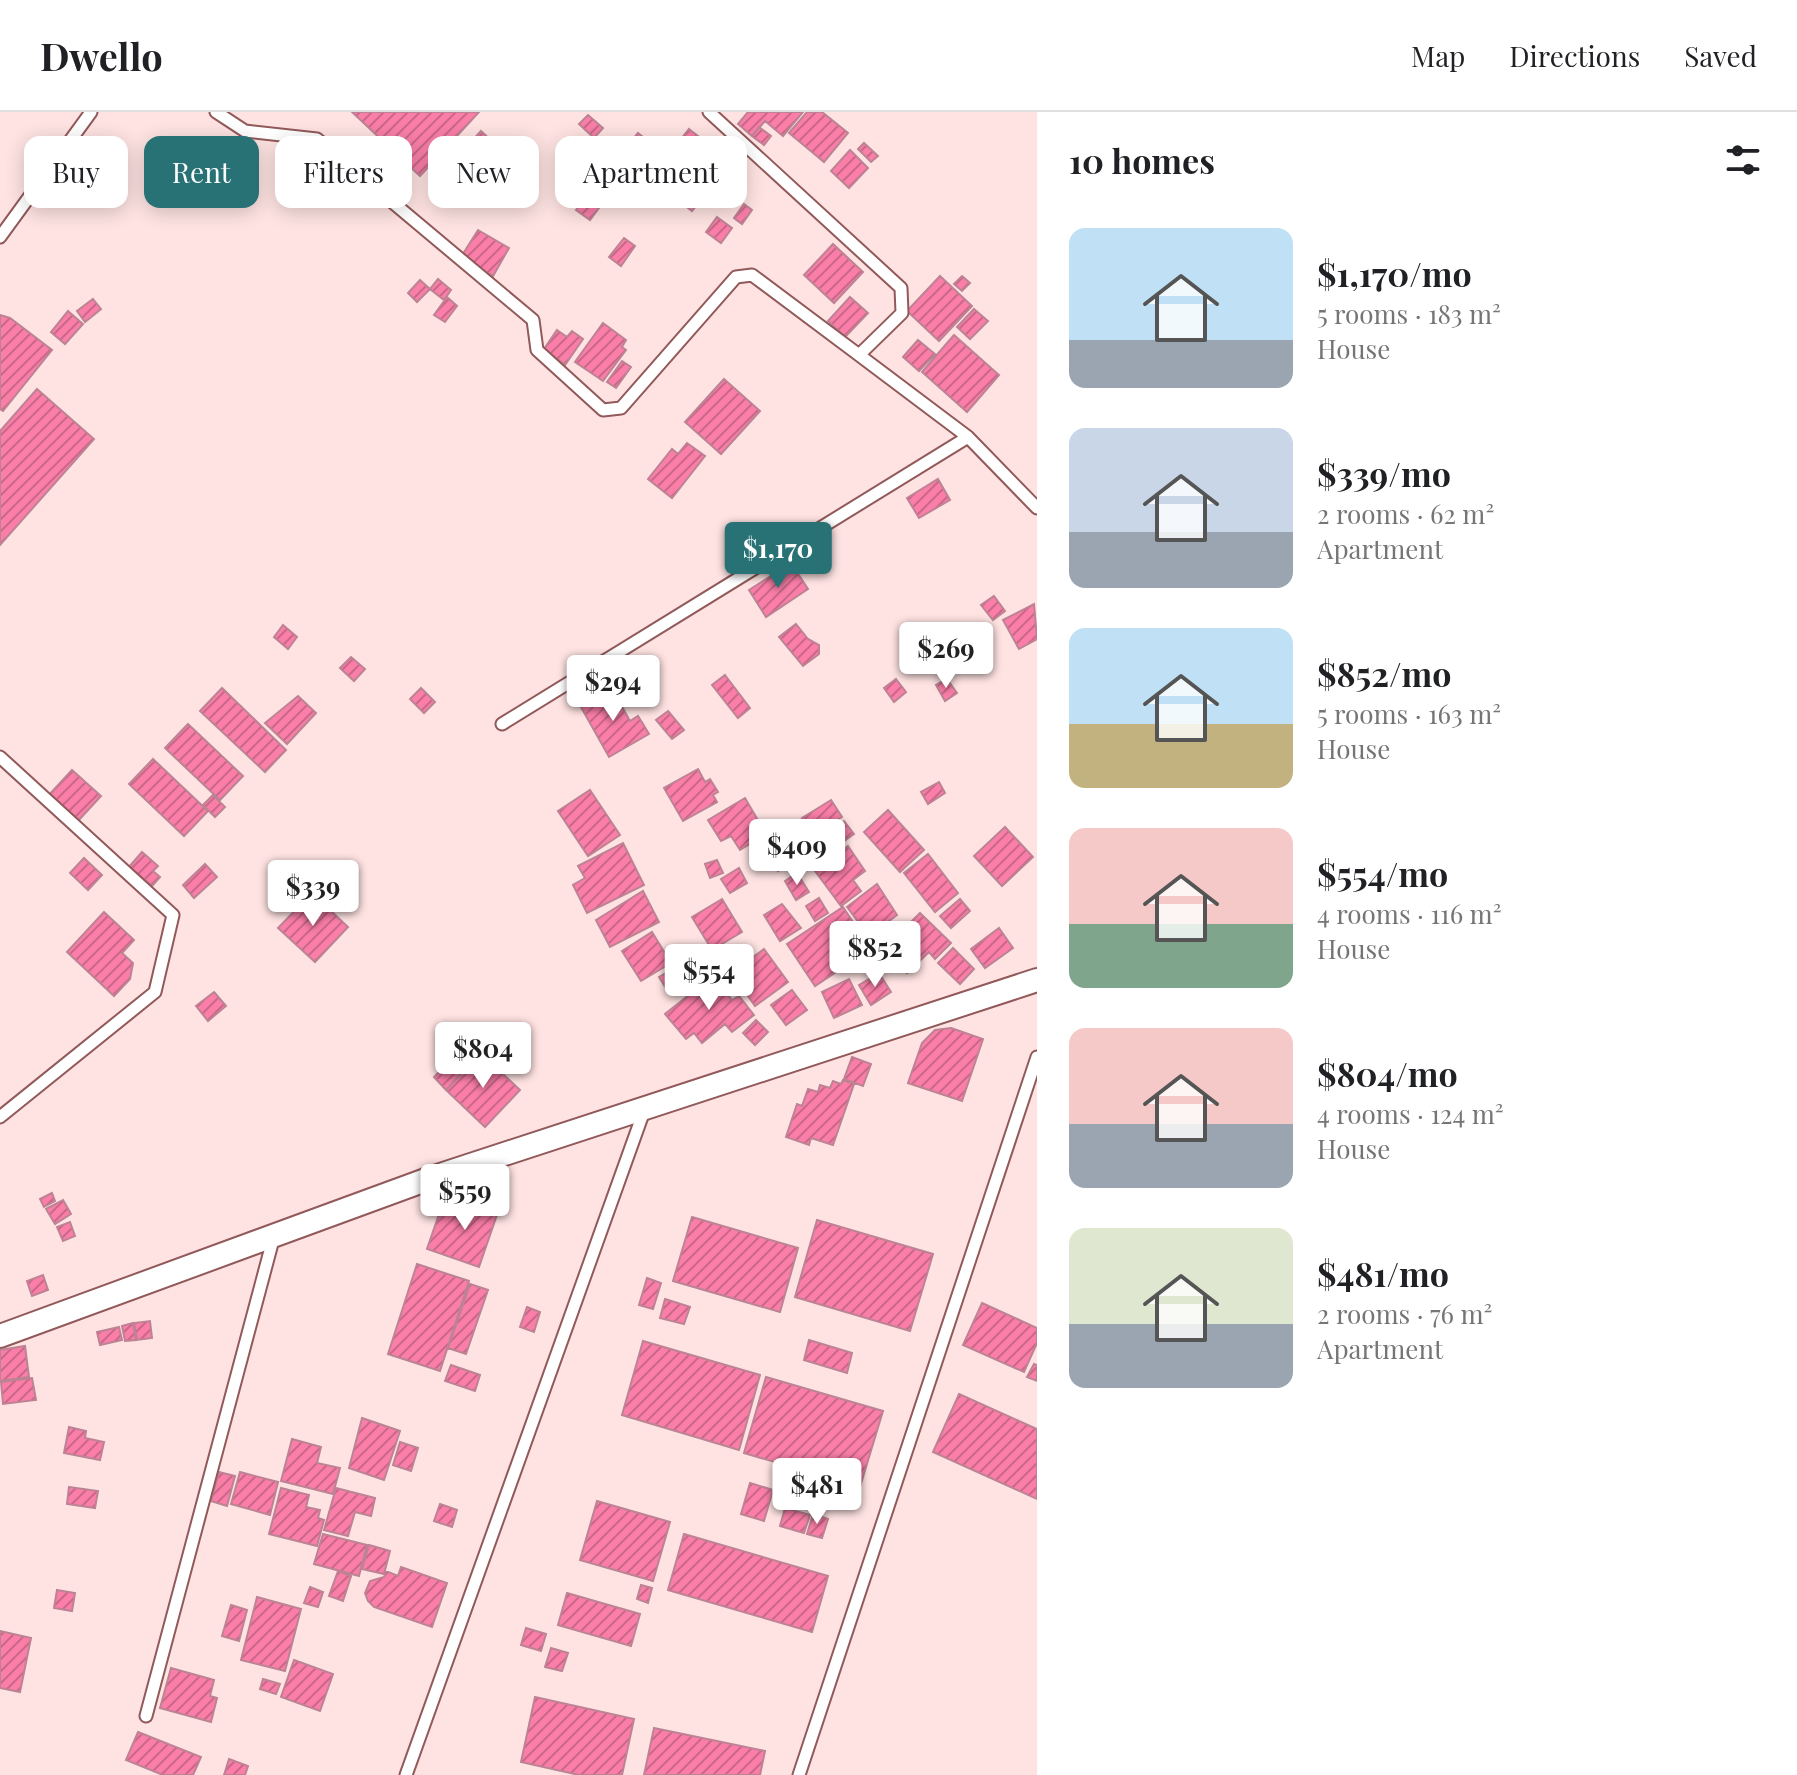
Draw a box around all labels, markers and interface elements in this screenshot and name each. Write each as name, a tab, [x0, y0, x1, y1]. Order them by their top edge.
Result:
text: Dwello	[40, 30, 163, 81]
text: Map	[1411, 37, 1465, 74]
text: Directions	[1509, 37, 1640, 74]
text: Saved	[1684, 37, 1757, 74]
chip: Buy	[24, 136, 128, 208]
chip: Rent	[144, 136, 259, 208]
chip: Filters	[275, 136, 412, 208]
chip: New	[428, 136, 539, 208]
chip: Apartment	[555, 136, 747, 208]
text: 10 homes	[1069, 137, 1215, 183]
icon: filters	[1721, 138, 1765, 182]
text: $1,170/mo	[1317, 250, 1472, 296]
icon: home	[1133, 260, 1229, 356]
text: 5 rooms · 183 m²	[1317, 296, 1501, 331]
text: House	[1317, 331, 1390, 366]
text: $339/mo	[1317, 450, 1451, 496]
icon: home	[1133, 460, 1229, 556]
text: 2 rooms · 62 m²	[1317, 496, 1494, 531]
pin: $1,170	[713, 522, 843, 590]
text: $1,170	[743, 530, 813, 565]
text: Apartment	[1317, 531, 1443, 566]
pin: $269	[899, 622, 993, 690]
text: $269	[917, 630, 975, 665]
text: $852/mo	[1317, 650, 1451, 696]
pin: $294	[566, 655, 660, 723]
icon: home	[1133, 660, 1229, 756]
text: $294	[585, 663, 641, 698]
text: 5 rooms · 163 m²	[1317, 696, 1501, 731]
text: House	[1317, 731, 1390, 766]
pin: $409	[750, 819, 844, 887]
text: $409	[767, 827, 827, 862]
text: $554/mo	[1317, 850, 1448, 896]
pin: $339	[266, 860, 360, 928]
icon: home	[1133, 860, 1229, 956]
text: $339	[286, 868, 340, 903]
text: 4 rooms · 116 m²	[1317, 896, 1501, 931]
pin: $852	[828, 921, 922, 989]
text: $852	[847, 929, 903, 964]
text: House	[1317, 931, 1390, 966]
pin: $554	[662, 944, 756, 1012]
text: $554	[683, 952, 735, 987]
pin: $804	[436, 1022, 530, 1090]
text: $804	[453, 1030, 513, 1065]
text: $804/mo	[1317, 1050, 1458, 1096]
icon: home	[1133, 1060, 1229, 1156]
text: 4 rooms · 124 m²	[1317, 1096, 1504, 1131]
text: House	[1317, 1131, 1390, 1166]
pin: $559	[418, 1164, 512, 1232]
text: $559	[438, 1172, 492, 1207]
text: $481/mo	[1317, 1250, 1449, 1296]
icon: home	[1133, 1260, 1229, 1356]
text: 2 rooms · 76 m²	[1317, 1296, 1492, 1331]
text: Apartment	[1317, 1331, 1443, 1366]
pin: $481	[770, 1458, 864, 1526]
text: $481	[790, 1466, 844, 1501]

